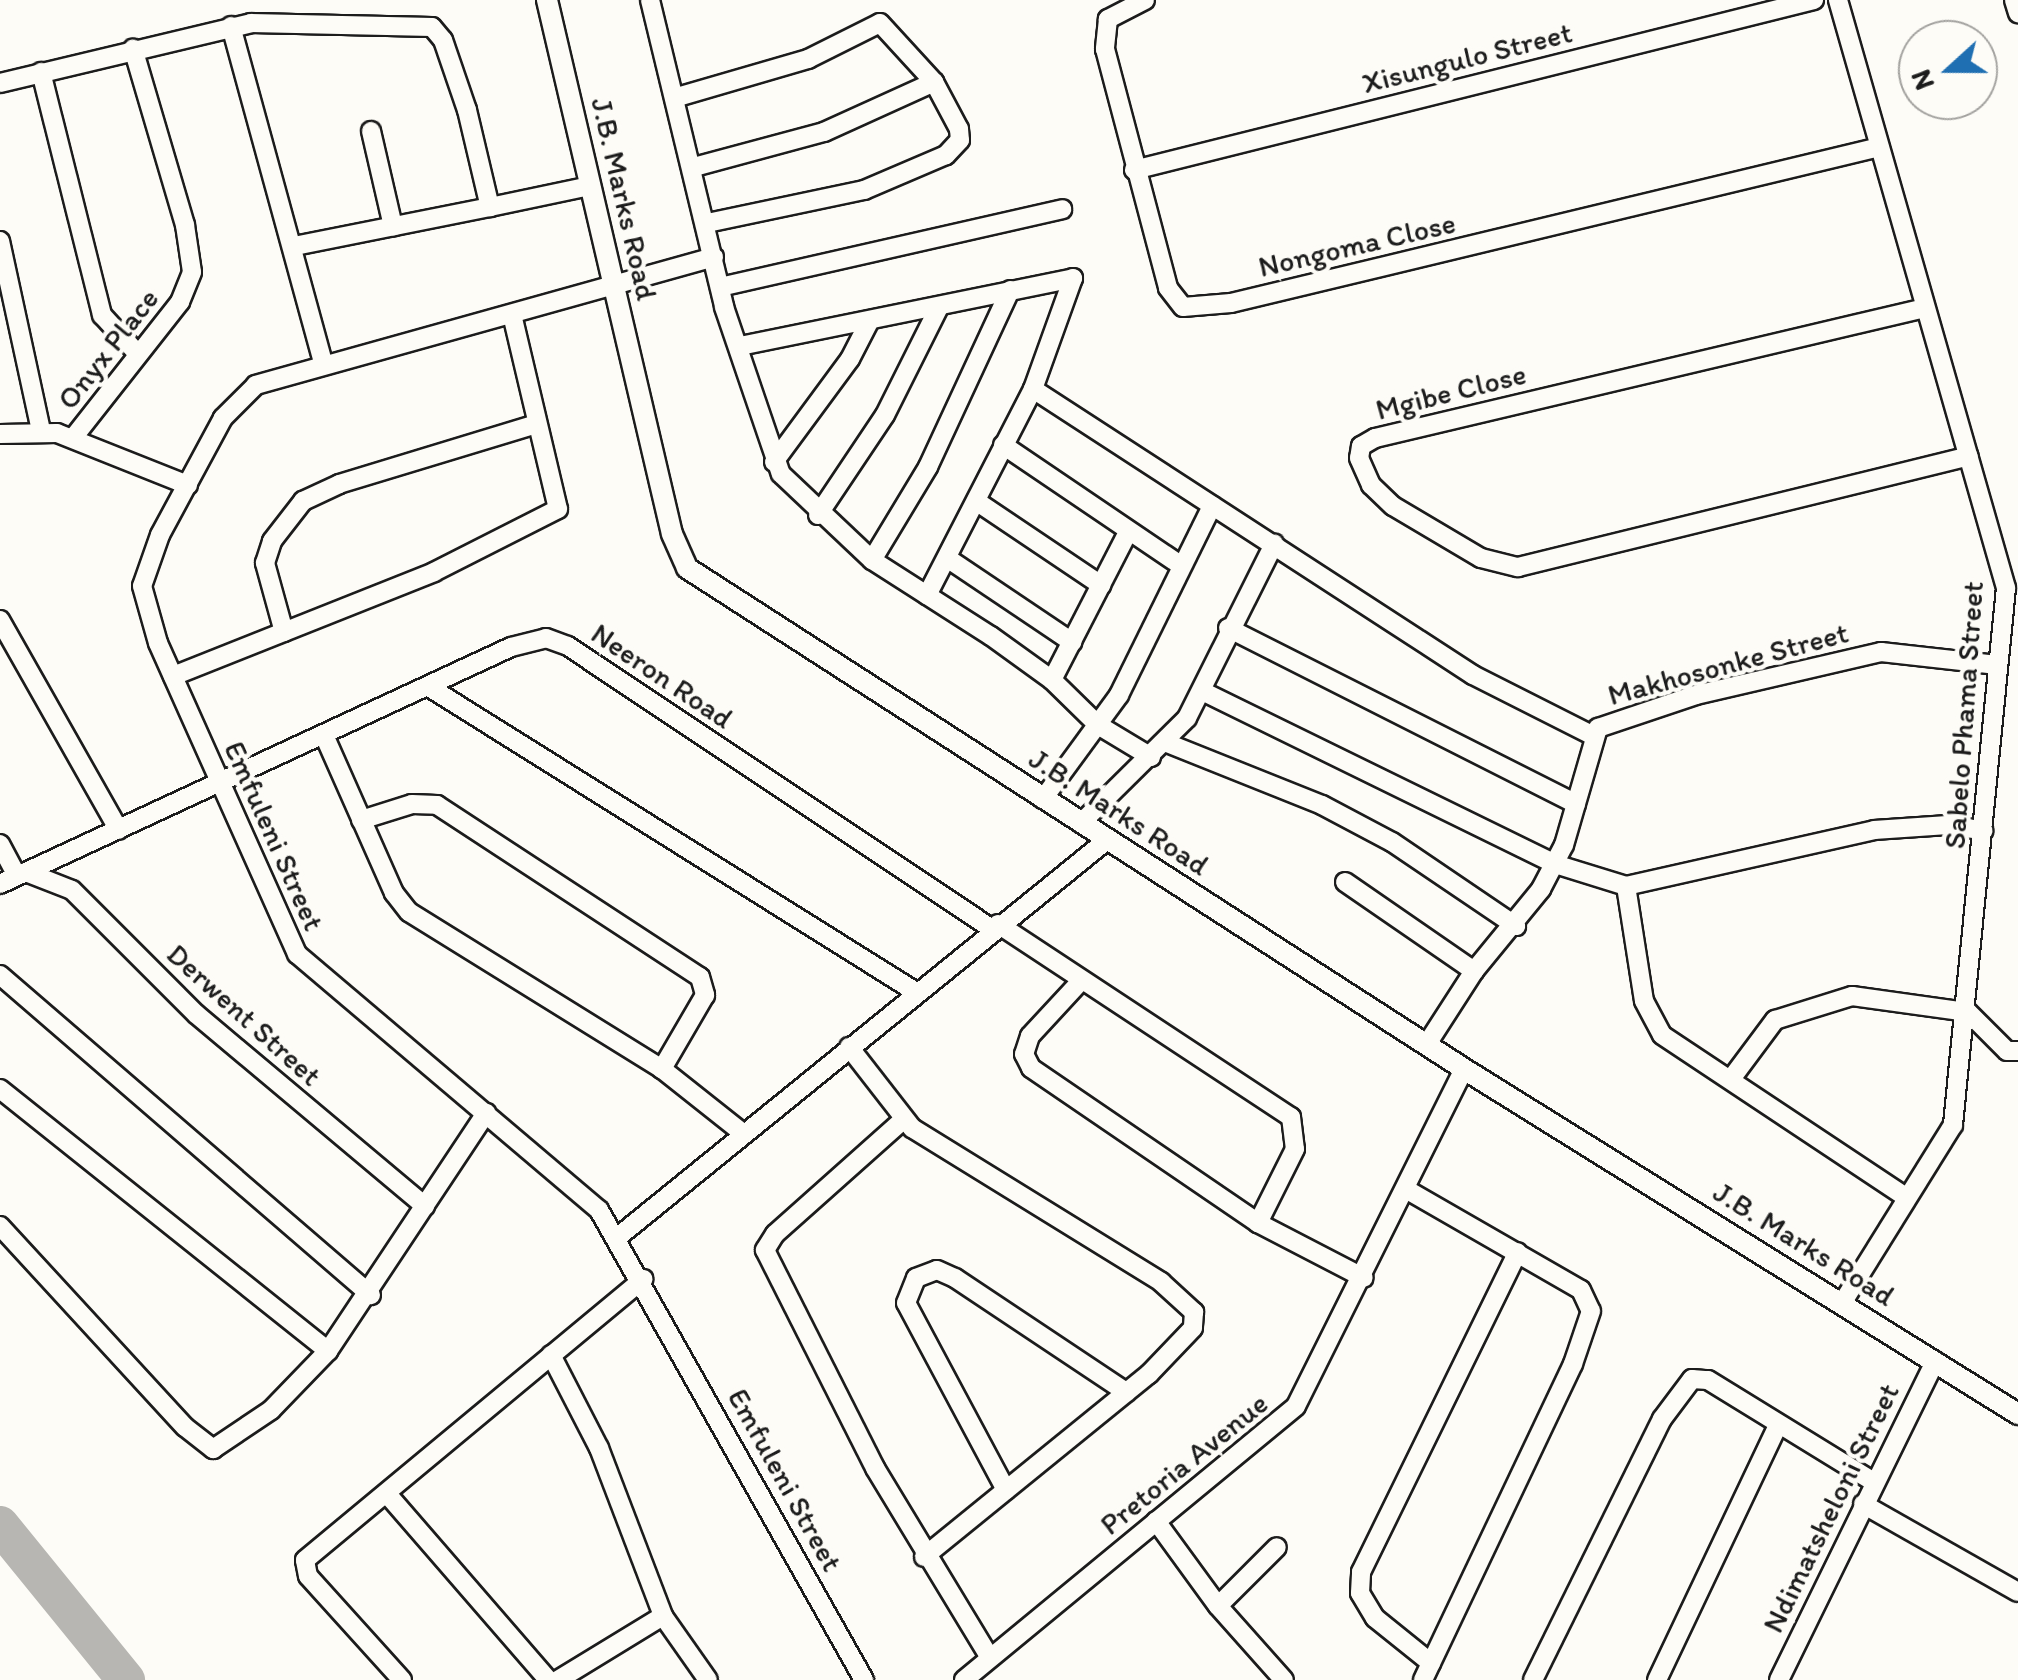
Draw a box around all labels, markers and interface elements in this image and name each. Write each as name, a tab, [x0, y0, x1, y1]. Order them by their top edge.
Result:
street label: Xisungulo Street	[1359, 15, 1575, 101]
north arrow	[1898, 20, 1998, 120]
text: N	[1903, 65, 1941, 95]
street label: J.B. Marks Road	[583, 94, 665, 304]
street label: Nongoma Close	[1255, 205, 1459, 285]
street label: Onyx Place	[50, 281, 166, 417]
street label: Mgibe Close	[1372, 356, 1530, 428]
street label: Sabelo Phama Street	[1937, 581, 1991, 849]
street label: Neeron Road	[584, 615, 740, 737]
street label: Makhosonke Street	[1604, 615, 1852, 713]
street label: Emfuleni Street	[216, 736, 332, 936]
street label: J.B. Marks Road	[1023, 741, 1215, 883]
street label: Derwent Street	[159, 936, 329, 1094]
street label: J.B. Marks Road	[1707, 1174, 1901, 1314]
street label: Ndimatsheloni Street	[1755, 1378, 1907, 1638]
street label: Emfuleni Street	[720, 1382, 850, 1578]
street label: Pretoria Avenue	[1093, 1385, 1275, 1543]

